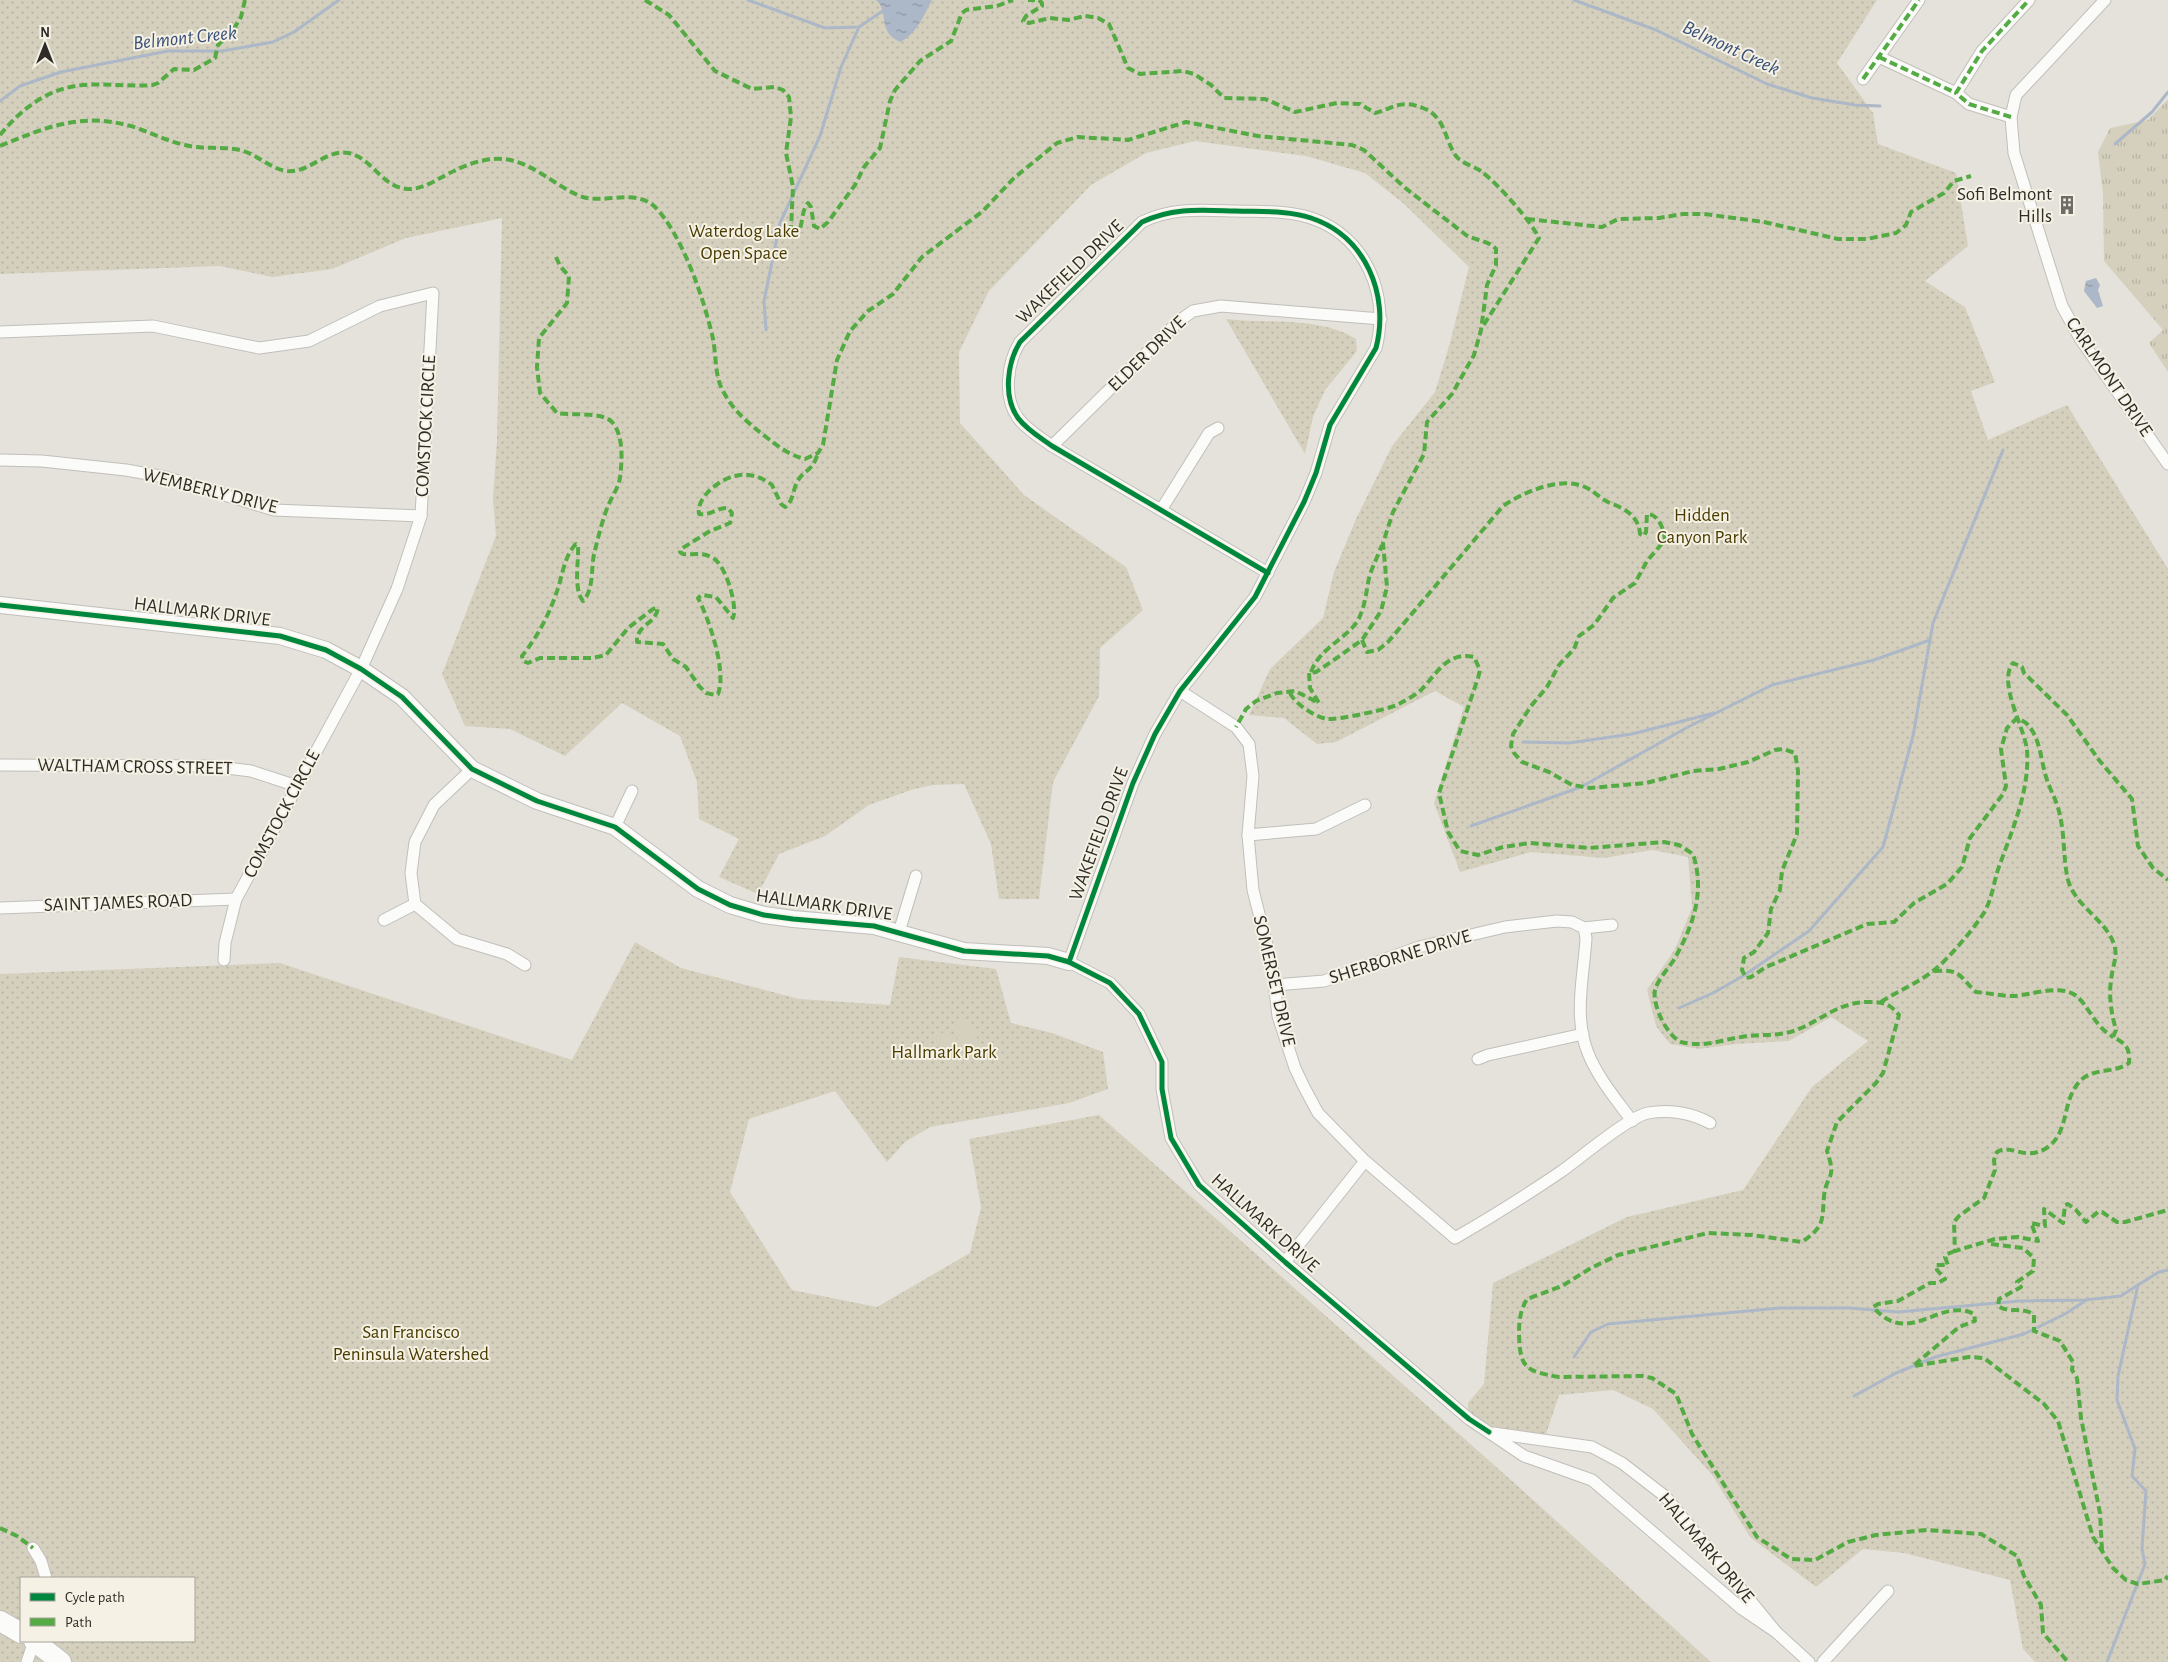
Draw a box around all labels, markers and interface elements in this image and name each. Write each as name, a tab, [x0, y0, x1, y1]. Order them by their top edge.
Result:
water label: Belmont Creek	[1679, 17, 1783, 79]
north arrow	[20, 20, 70, 70]
water label: Belmont Creek	[132, 23, 238, 53]
text: N	[40, 26, 50, 40]
place label: Sofi Belmont Hills	[1957, 185, 2052, 226]
building icon: Sofi Belmont Hills	[2056, 194, 2078, 216]
street label: WAKEFIELD DRIVE	[1013, 216, 1127, 328]
park label: Waterdog Lake Open Space	[689, 222, 799, 263]
street label: ELDER DRIVE	[1105, 313, 1189, 395]
street label: CARLMONT DRIVE	[2062, 314, 2156, 440]
street label: COMSTOCK CIRCLE	[413, 355, 439, 497]
street label: WEMBERLY DRIVE	[140, 465, 280, 517]
park label: Hidden Canyon Park	[1657, 506, 1748, 547]
street label: HALLMARK DRIVE	[133, 594, 271, 630]
street label: COMSTOCK CIRCLE	[240, 747, 324, 881]
street label: WALTHAM CROSS STREET	[37, 756, 233, 778]
street label: WAKEFIELD DRIVE	[1066, 765, 1132, 903]
street label: HALLMARK DRIVE	[755, 886, 893, 924]
street label: SAINT JAMES ROAD	[43, 891, 193, 915]
street label: SOMERSET DRIVE	[1250, 914, 1298, 1048]
street label: SHERBORNE DRIVE	[1327, 926, 1473, 988]
park label: Hallmark Park	[891, 1043, 997, 1062]
street label: HALLMARK DRIVE	[1208, 1170, 1322, 1276]
park label: San Francisco Peninsula Watershed	[333, 1323, 489, 1364]
street label: HALLMARK DRIVE	[1655, 1489, 1757, 1607]
legend	[20, 1577, 195, 1642]
text: Cycle path	[65, 1590, 125, 1605]
text: Path	[65, 1615, 92, 1630]

